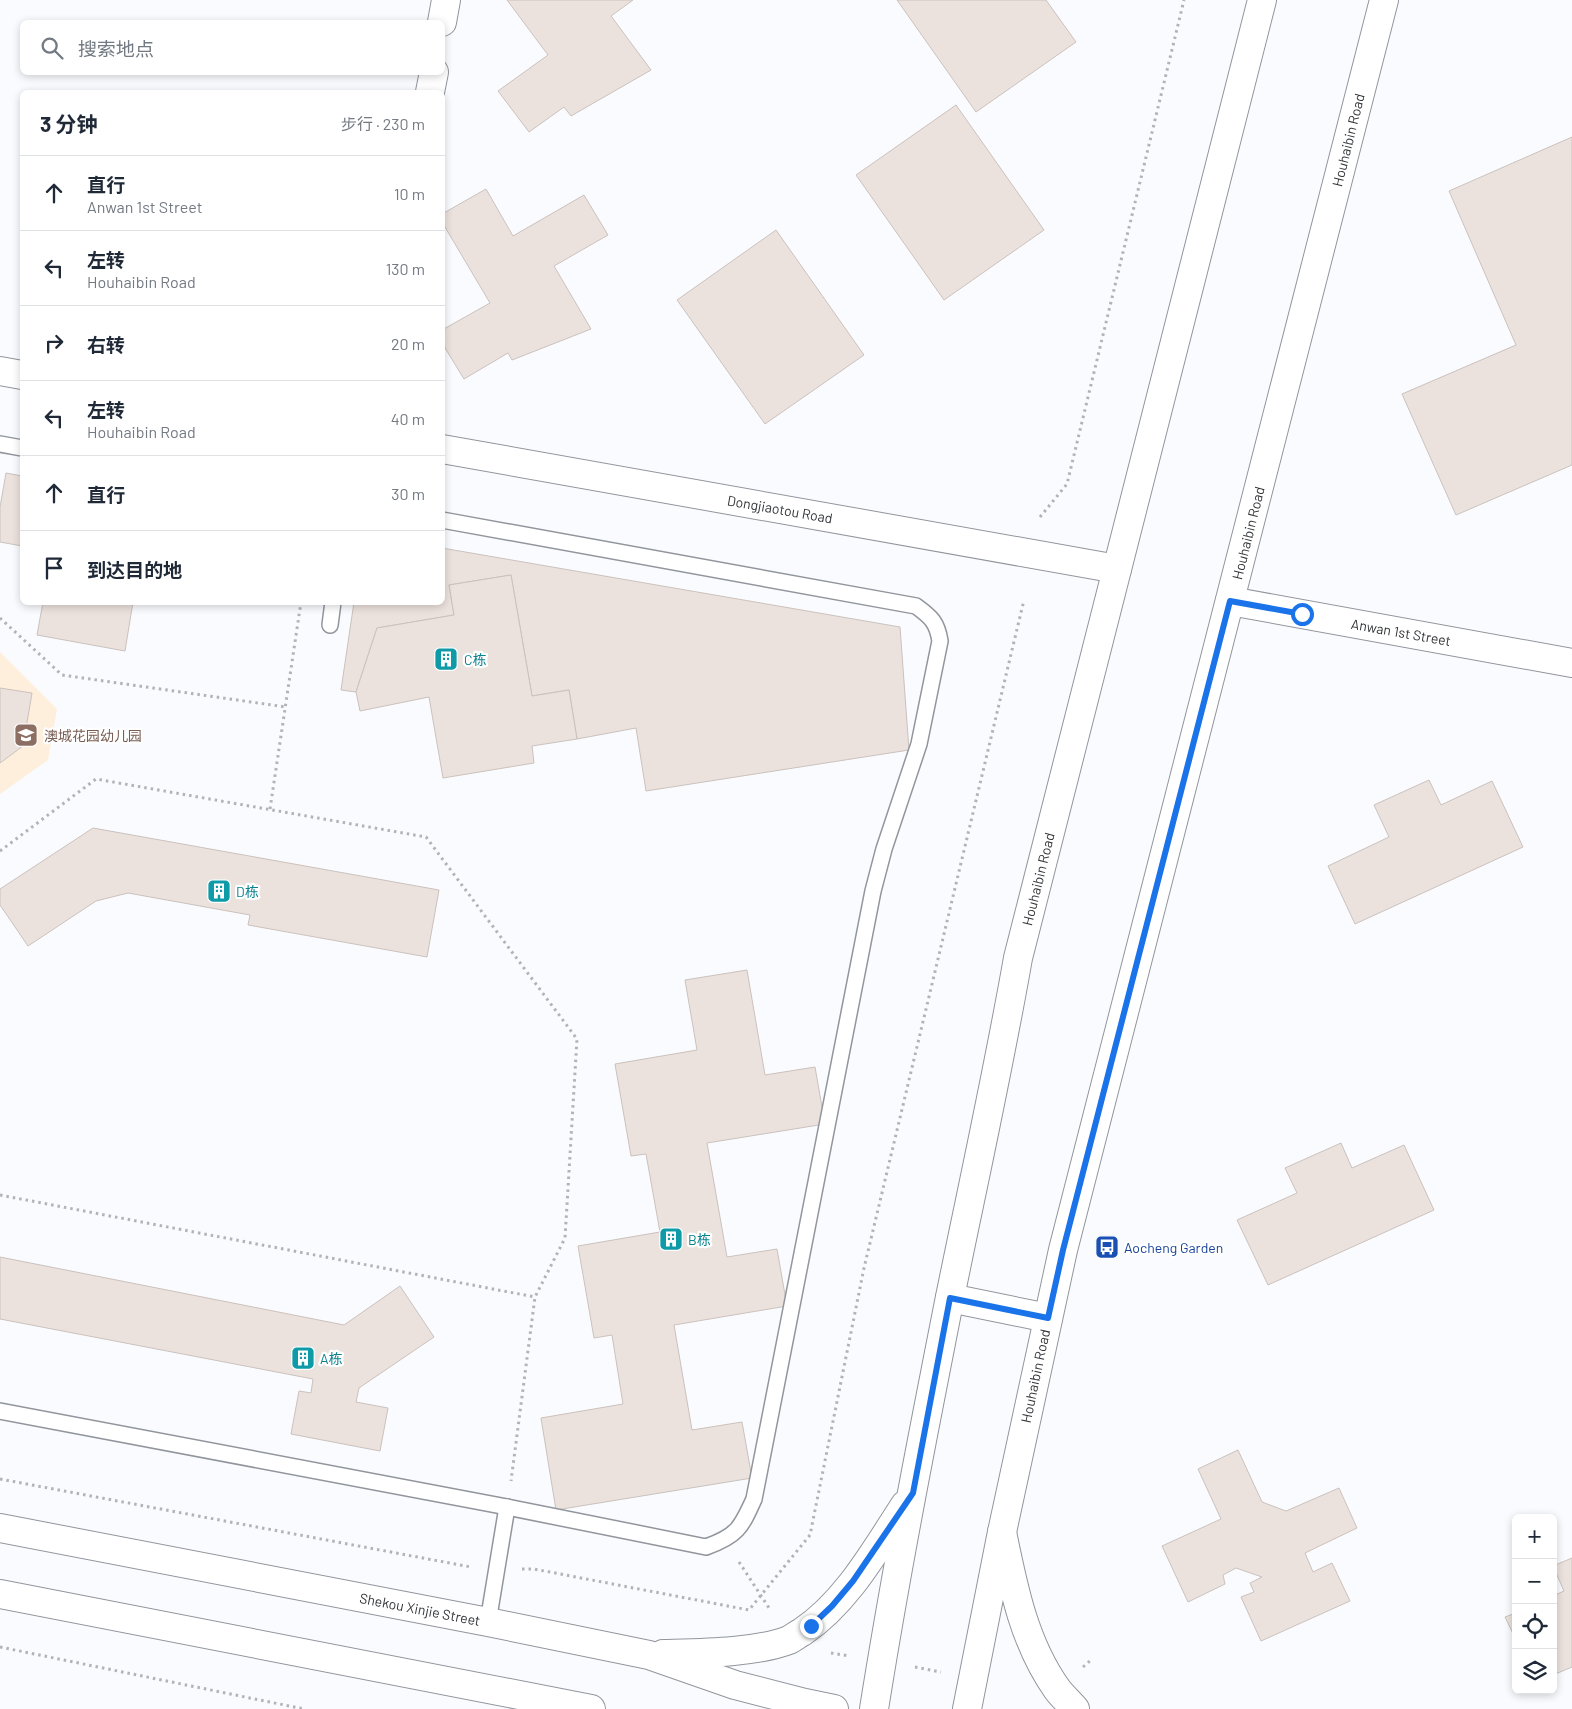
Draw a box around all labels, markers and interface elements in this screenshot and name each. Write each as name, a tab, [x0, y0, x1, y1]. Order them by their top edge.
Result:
search box	[20, 20, 445, 75]
icon: search	[38, 34, 66, 62]
text: 搜索地点	[78, 37, 154, 60]
street label: Houhaibin Road	[1328, 92, 1368, 188]
text: 3 分钟	[40, 111, 98, 136]
text: 步行 · 230 m	[341, 114, 425, 133]
text: 直行	[87, 173, 125, 196]
icon: ahead	[40, 179, 68, 207]
text: 10 m	[394, 184, 425, 203]
text: Anwan 1st Street	[87, 197, 203, 216]
text: 左转	[87, 248, 125, 271]
icon: left	[40, 254, 68, 282]
text: 130 m	[386, 259, 425, 278]
text: Houhaibin Road	[87, 272, 196, 291]
icon: right	[40, 329, 68, 357]
text: 右转	[87, 333, 125, 356]
text: 20 m	[391, 334, 425, 353]
text: 左转	[87, 398, 125, 421]
icon: left	[40, 404, 68, 432]
text: 40 m	[391, 409, 425, 428]
text: Houhaibin Road	[87, 422, 196, 441]
icon: ahead	[40, 479, 68, 507]
text: 直行	[87, 483, 125, 506]
text: 30 m	[391, 484, 425, 503]
street label: Houhaibin Road	[1228, 485, 1268, 581]
street label: Dongjiaotou Road	[726, 491, 834, 527]
icon: arrive	[40, 554, 68, 582]
text: 到达目的地	[87, 558, 182, 581]
route start	[1291, 603, 1314, 626]
street label: Anwan 1st Street	[1350, 615, 1452, 649]
building icon: C栋	[433, 646, 459, 672]
place label: C栋	[464, 651, 487, 668]
school or university icon: 澳城花园幼儿园	[13, 722, 39, 748]
place label: 澳城花园幼儿园	[44, 727, 142, 744]
street label: Houhaibin Road	[1018, 831, 1058, 927]
building icon: D栋	[206, 878, 232, 904]
place label: D栋	[236, 883, 259, 900]
building icon: B栋	[658, 1226, 684, 1252]
place label: B栋	[688, 1231, 711, 1248]
bus stop icon: Aocheng Garden	[1094, 1234, 1120, 1260]
place label: Aocheng Garden	[1124, 1239, 1223, 1256]
street label: Houhaibin Road	[1017, 1328, 1053, 1424]
building icon: A栋	[290, 1345, 316, 1371]
place label: A栋	[320, 1350, 343, 1367]
map controls	[1512, 1514, 1557, 1694]
button: +	[1512, 1514, 1557, 1559]
button: −	[1512, 1559, 1557, 1604]
street label: Shekou Xinjie Street	[358, 1589, 482, 1629]
button: locate	[1512, 1604, 1557, 1649]
route end	[800, 1615, 823, 1638]
button: layers	[1512, 1649, 1557, 1694]

